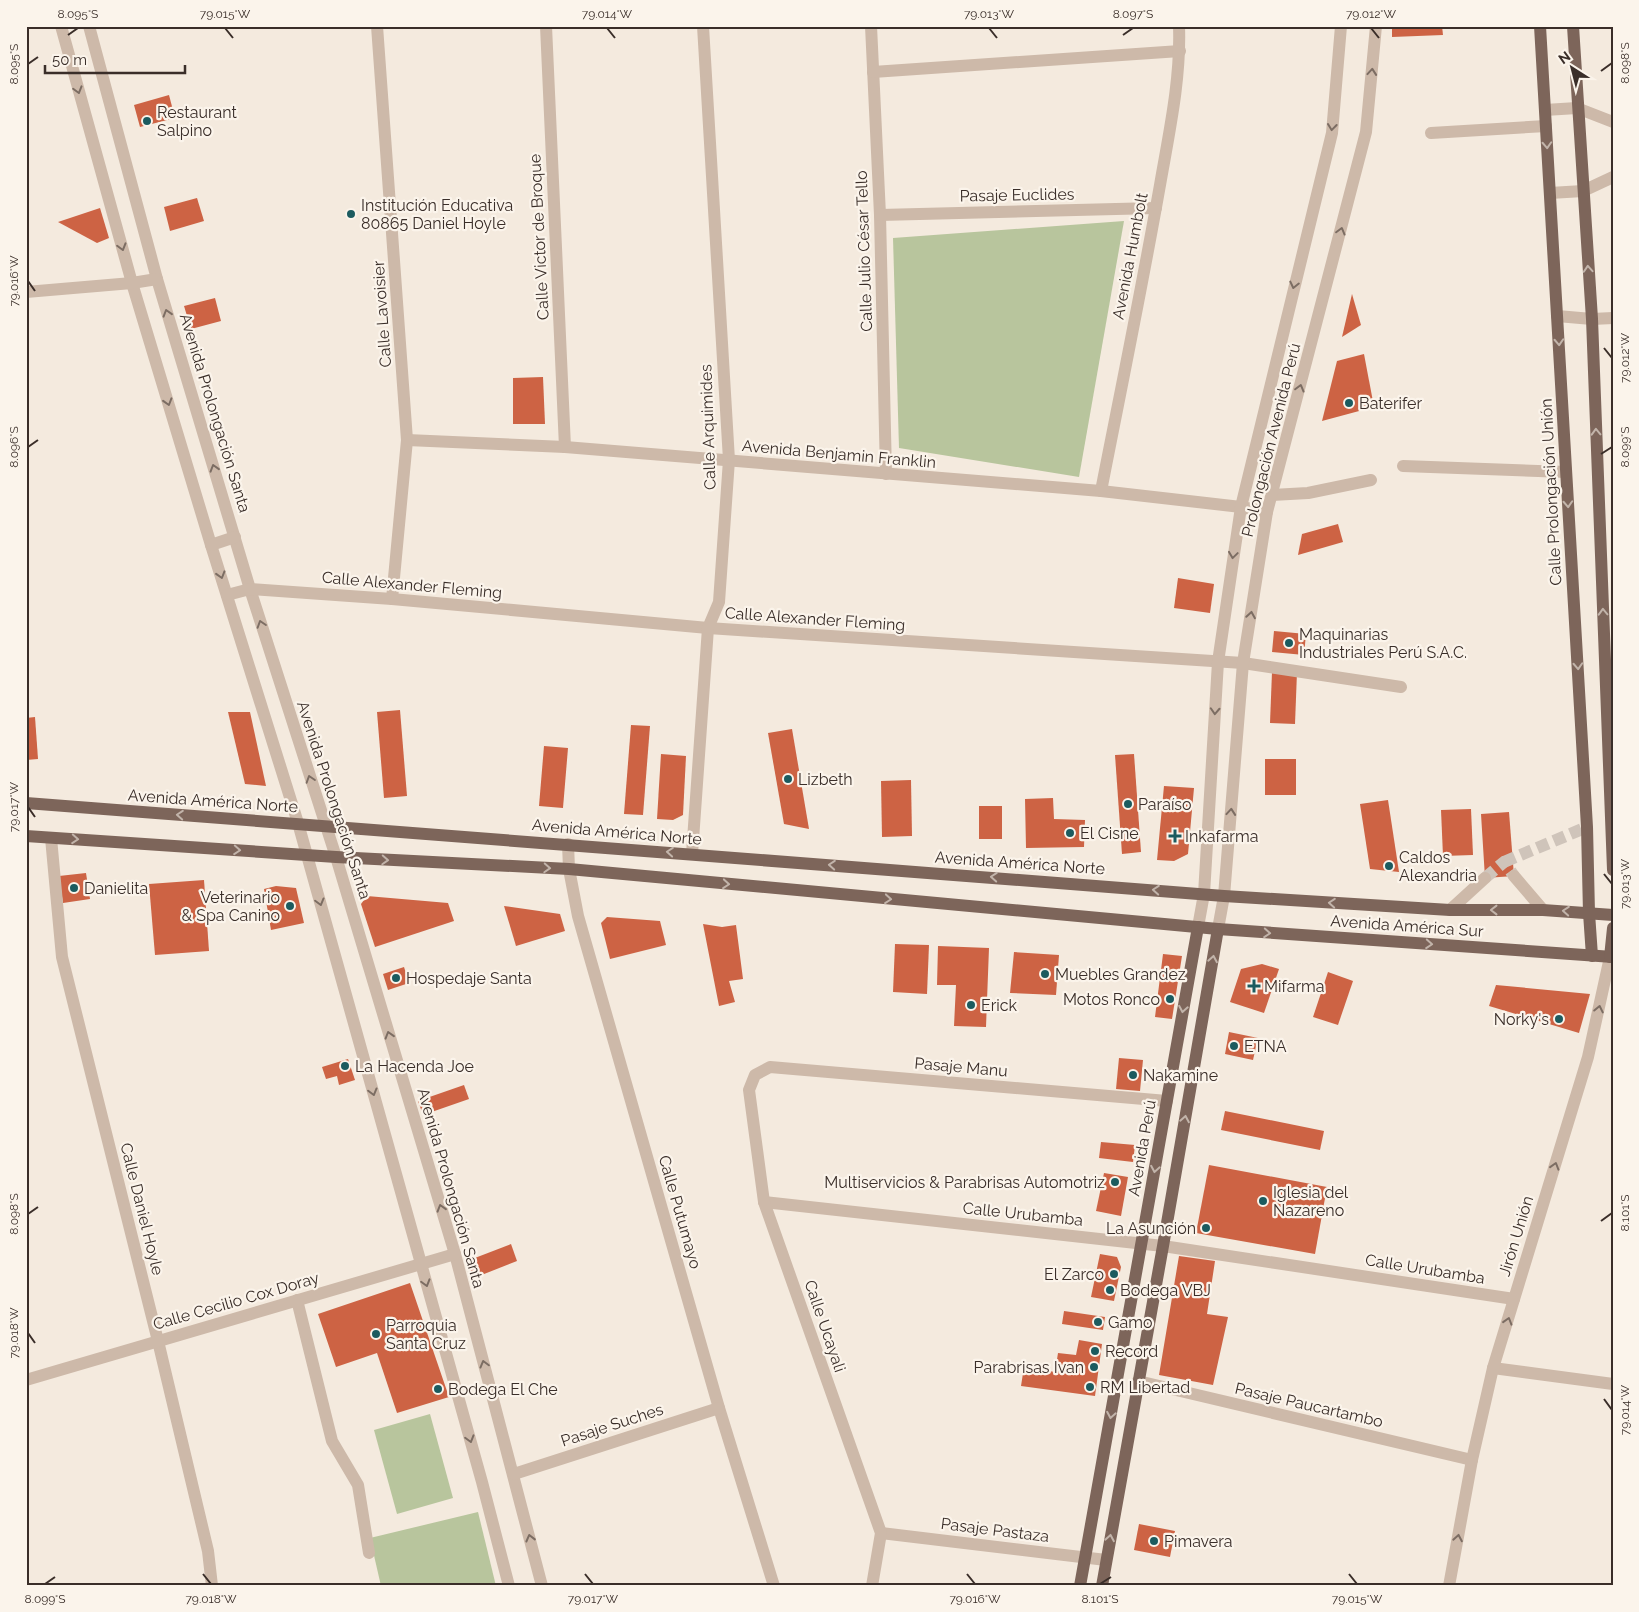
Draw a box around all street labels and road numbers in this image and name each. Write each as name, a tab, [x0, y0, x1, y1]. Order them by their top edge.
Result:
street label: Calle Victor de Broque	[525, 153, 553, 321]
street label: Calle Julio César Tello	[852, 170, 876, 332]
street label: Pasaje Euclides	[959, 184, 1075, 206]
street label: Avenida Humbolt	[1108, 190, 1152, 321]
street label: Calle Lavoisier	[369, 260, 395, 368]
street label: Avenida Prolongación Santa	[176, 311, 254, 515]
street label: Prolongación Avenida Perú	[1238, 341, 1304, 539]
street label: Calle Arquimides	[696, 364, 720, 490]
street label: Calle Prolongación Unión	[1537, 398, 1565, 586]
street label: Avenida Benjamin Franklin	[741, 436, 937, 472]
street label: Calle Alexander Fleming	[321, 568, 503, 602]
street label: Calle Alexander Fleming	[724, 603, 906, 635]
street label: Avenida Prolongación Santa	[293, 699, 375, 901]
street label: Avenida América Norte	[127, 786, 299, 816]
street label: Avenida América Norte	[531, 815, 703, 849]
street label: Avenida América Norte	[934, 848, 1106, 878]
street label: Avenida América Sur	[1330, 911, 1485, 941]
street label: Pasaje Manu	[914, 1053, 1008, 1081]
street label: Avenida Prolongación Santa	[413, 1086, 489, 1290]
street label: Avenida Perú	[1124, 1098, 1160, 1198]
street label: Calle Daniel Hoyle	[116, 1141, 168, 1277]
street label: Calle Putumayo	[655, 1153, 705, 1271]
street label: Jirón Unión	[1495, 1193, 1537, 1279]
street label: Calle Urubamba	[962, 1198, 1084, 1230]
street label: Calle Urubamba	[1364, 1250, 1486, 1288]
street label: Calle Cecilio Cox Doray	[151, 1268, 322, 1334]
street label: Calle Ucayali	[800, 1277, 850, 1375]
street label: Pasaje Paucartambo	[1233, 1379, 1385, 1431]
street label: Pasaje Suches	[558, 1399, 666, 1450]
street label: Pasaje Pastaza	[940, 1514, 1050, 1546]

